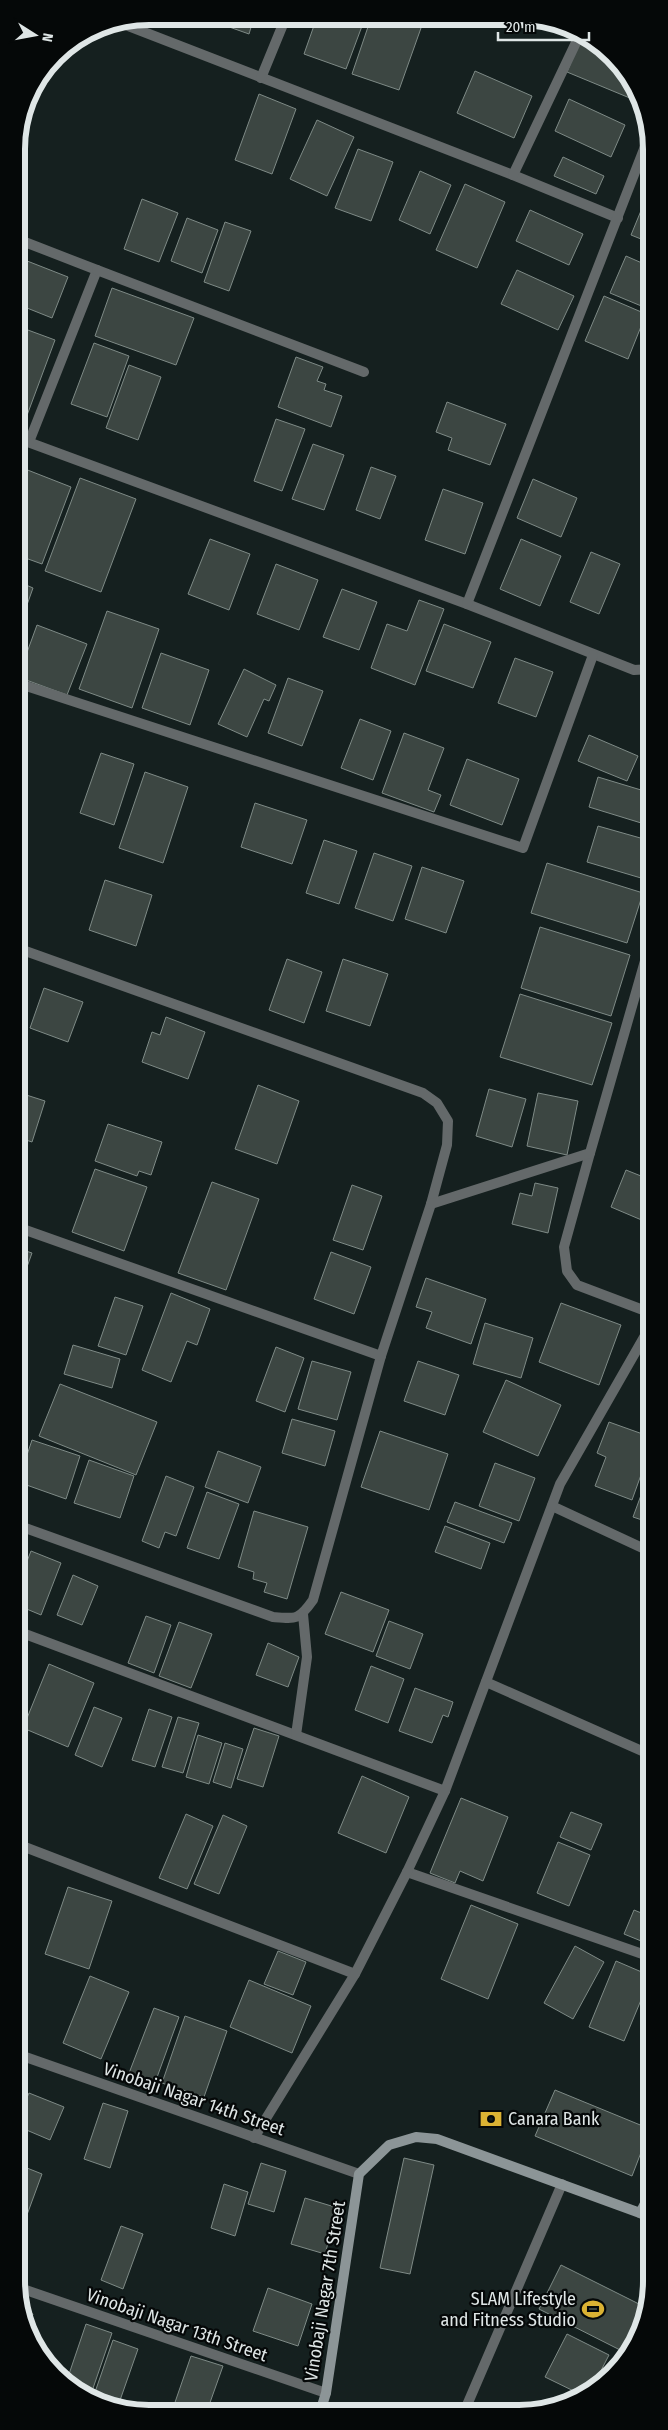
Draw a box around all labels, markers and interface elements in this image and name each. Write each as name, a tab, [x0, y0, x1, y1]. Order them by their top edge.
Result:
north arrow	[10, 10, 60, 60]
scale bar	[498, 10, 589, 42]
text: 20 m	[506, 18, 536, 36]
text: N	[38, 32, 56, 43]
street label: Vinobaji Nagar 14th Street	[100, 2058, 288, 2140]
bank icon: Canara Bank	[478, 2106, 504, 2132]
place label: Canara Bank	[508, 2108, 600, 2130]
street label: Vinobaji Nagar 7th Street	[300, 2199, 350, 2383]
street label: Vinobaji Nagar 13th Street	[84, 2284, 271, 2366]
place label: SLAM Lifestyle and Fitness Studio	[440, 2288, 576, 2331]
sports icon: SLAM Lifestyle and Fitness Studio	[580, 2296, 606, 2322]

